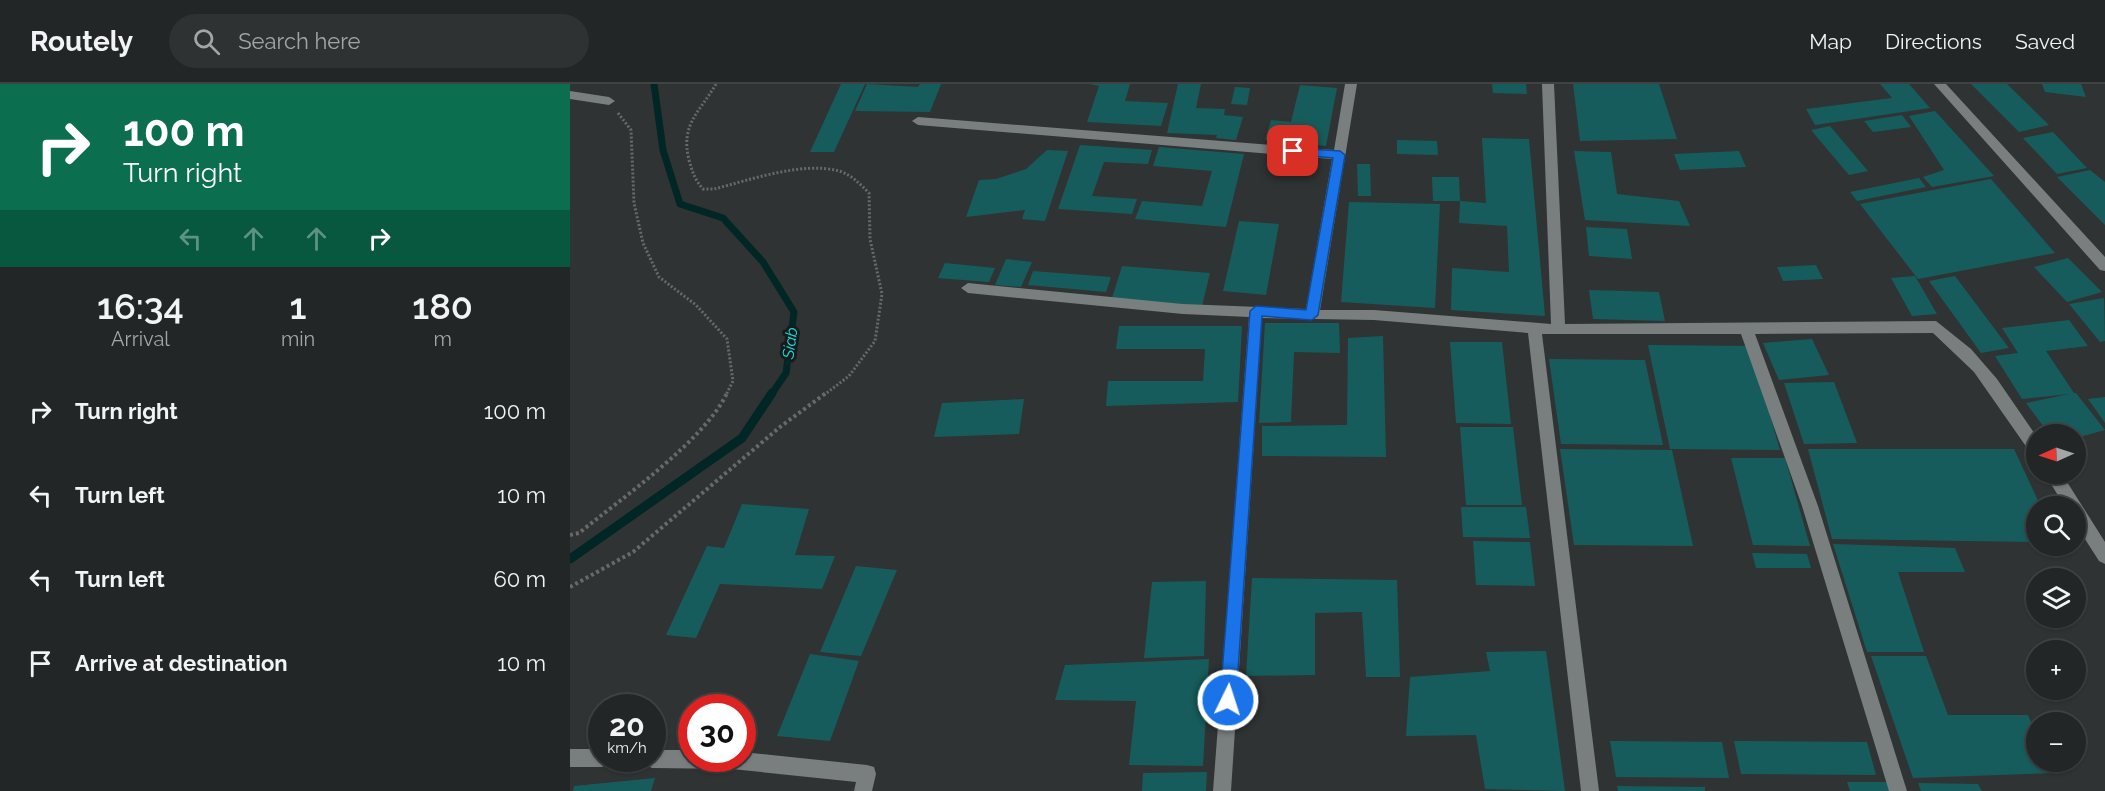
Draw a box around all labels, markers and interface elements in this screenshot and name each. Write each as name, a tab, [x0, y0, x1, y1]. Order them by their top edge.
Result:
search box	[169, 14, 589, 68]
text: Routely	[30, 25, 133, 58]
icon: search	[190, 25, 223, 58]
text: Search here	[238, 28, 360, 54]
text: Map	[1809, 29, 1852, 54]
text: Directions	[1885, 29, 1982, 54]
text: Saved	[2015, 29, 2075, 54]
text: 100 m	[123, 107, 245, 156]
icon: right	[24, 108, 102, 186]
pin	[1267, 125, 1318, 176]
icon: arrive	[1276, 134, 1309, 167]
text: Turn right	[123, 157, 242, 188]
icon: left	[174, 222, 207, 255]
icon: ahead	[237, 222, 270, 255]
icon: ahead	[300, 222, 333, 255]
icon: right	[363, 222, 396, 255]
text: 16:34	[97, 285, 184, 327]
text: 1	[290, 285, 307, 327]
text: 180	[412, 285, 473, 327]
water label: Siab	[778, 326, 802, 361]
text: Arrival	[111, 327, 170, 351]
text: min	[281, 327, 315, 351]
text: m	[433, 327, 452, 351]
icon: right	[24, 395, 57, 428]
text: Turn right	[75, 398, 178, 424]
text: 100 m	[484, 398, 546, 424]
north arrow	[2026, 424, 2086, 484]
map controls	[2026, 424, 2086, 772]
icon: left	[24, 479, 57, 512]
text: Turn left	[75, 482, 165, 508]
text: 10 m	[497, 482, 546, 508]
button: search	[2026, 496, 2086, 556]
icon: left	[24, 563, 57, 596]
text: Turn left	[75, 566, 165, 592]
text: 60 m	[493, 566, 546, 592]
button: layers	[2026, 568, 2086, 628]
button: +	[2026, 640, 2086, 700]
icon: arrive	[24, 647, 57, 680]
text: Arrive at destination	[75, 650, 288, 676]
text: 10 m	[497, 650, 546, 676]
position arrow	[1196, 668, 1260, 732]
speed limit sign: 30	[678, 694, 756, 772]
text: 20	[609, 708, 645, 743]
button: −	[2026, 712, 2086, 772]
text: km/h	[607, 739, 647, 757]

